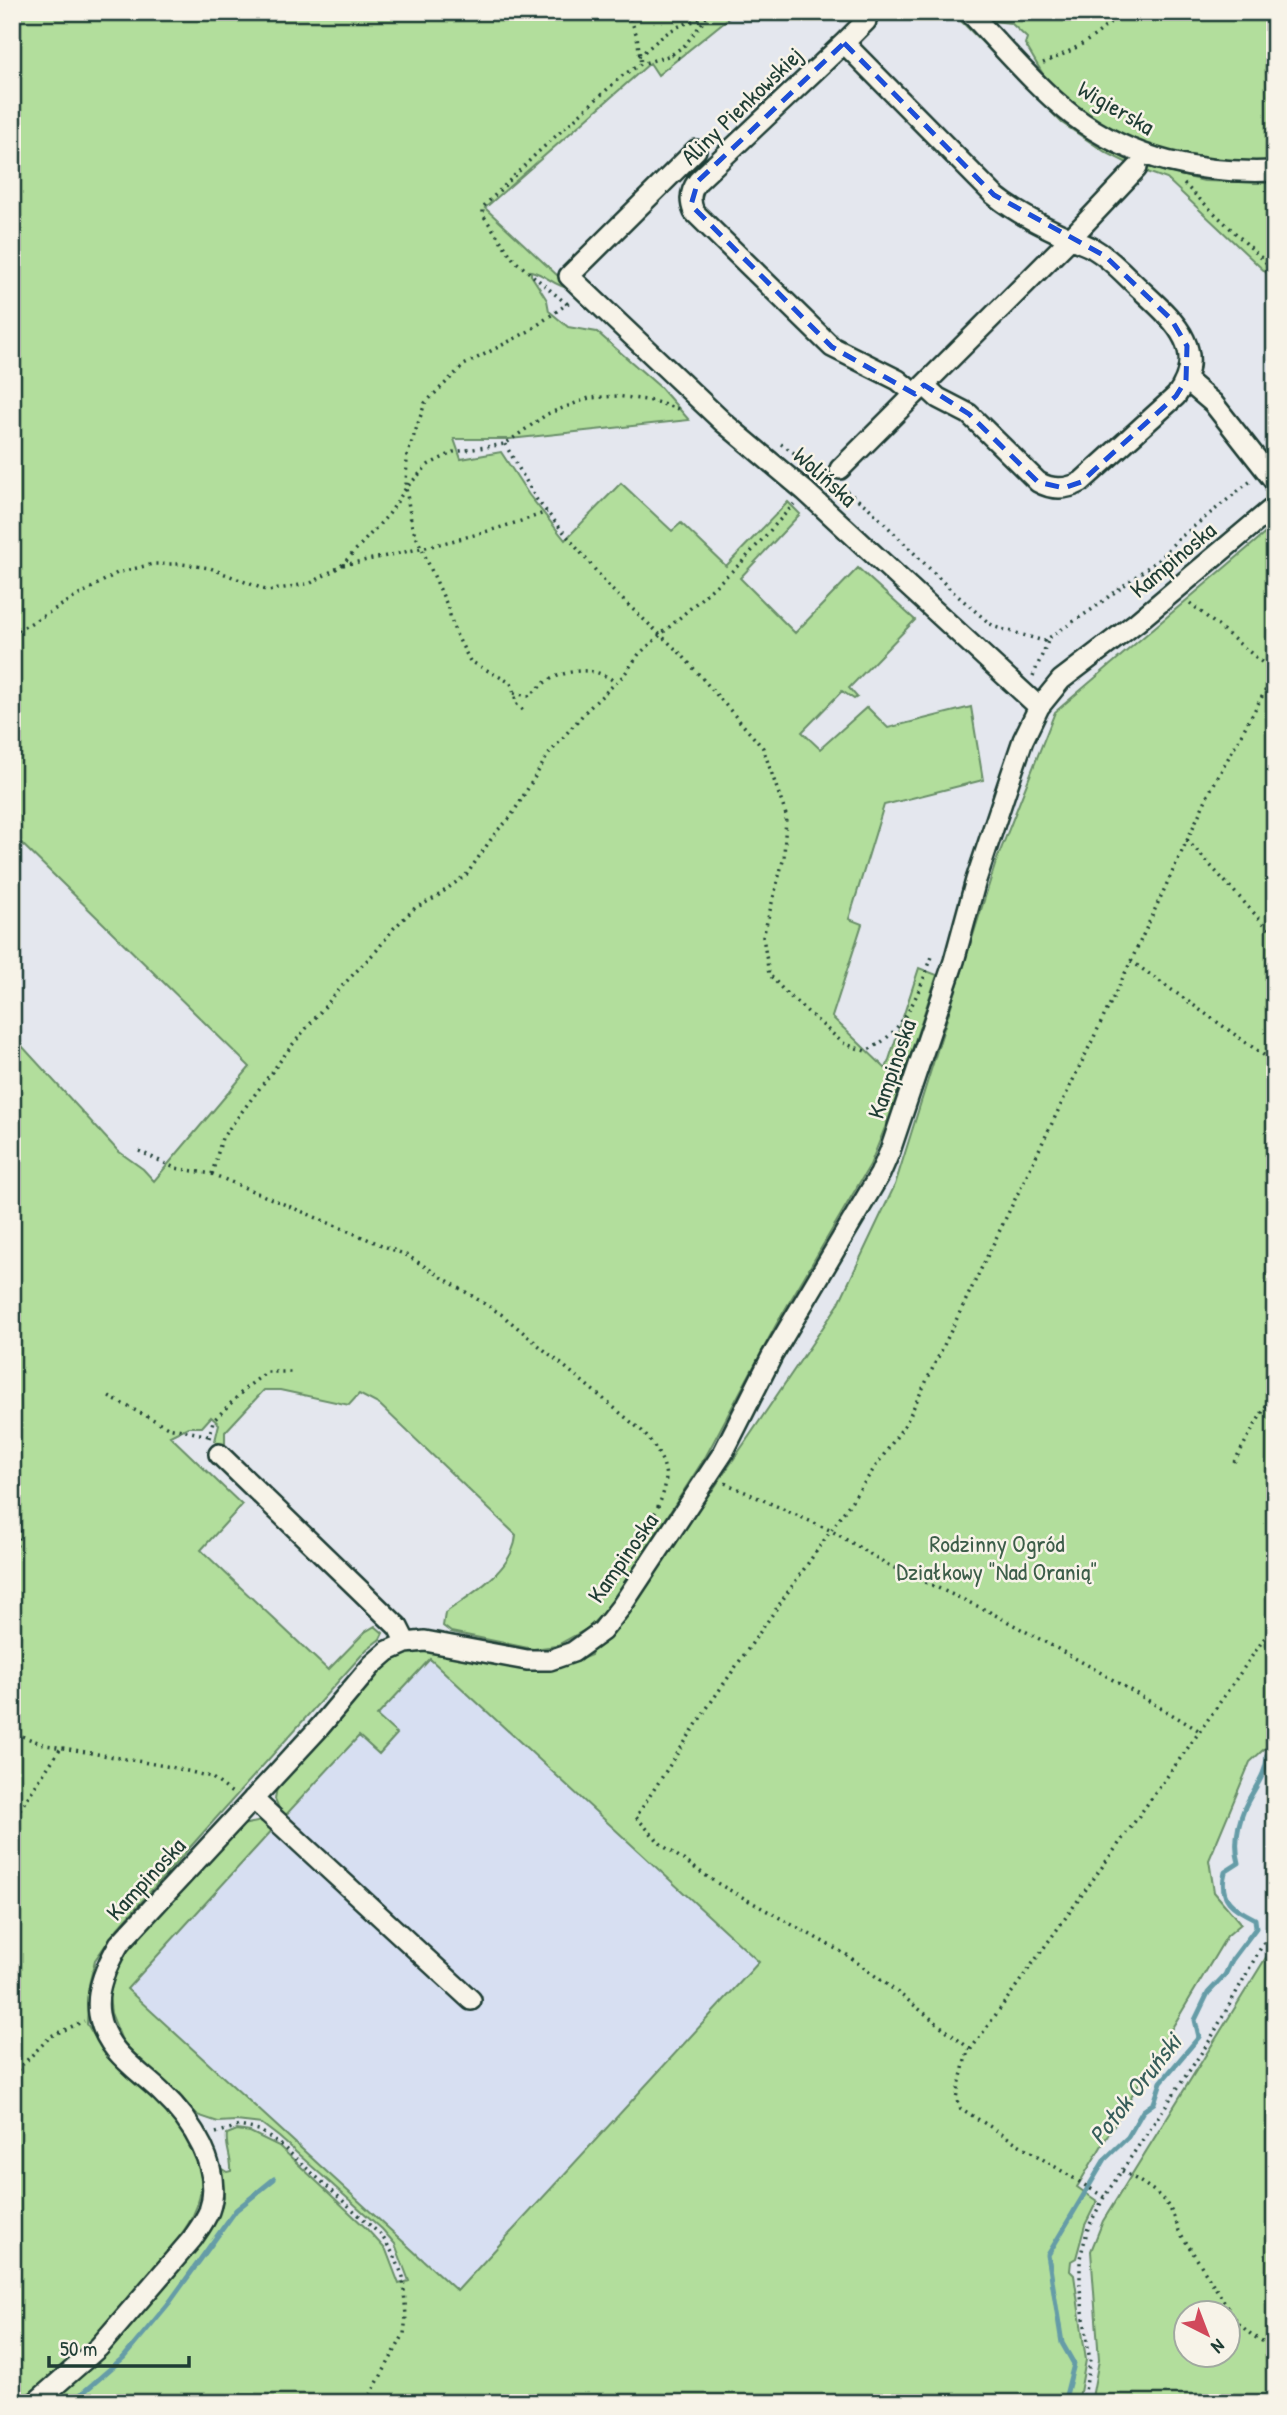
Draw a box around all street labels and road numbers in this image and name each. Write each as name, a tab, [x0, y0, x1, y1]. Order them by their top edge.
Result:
street label: Aliny Pienkowskiej	[673, 39, 809, 172]
street label: Wigierska	[1072, 72, 1161, 142]
street label: Wolińska	[787, 439, 864, 513]
street label: Kampinoska	[1123, 514, 1222, 605]
street label: Kampinoska	[859, 1015, 923, 1123]
street label: Kampinoska	[580, 1506, 665, 1609]
street label: Kampinoska	[98, 1830, 192, 1927]

